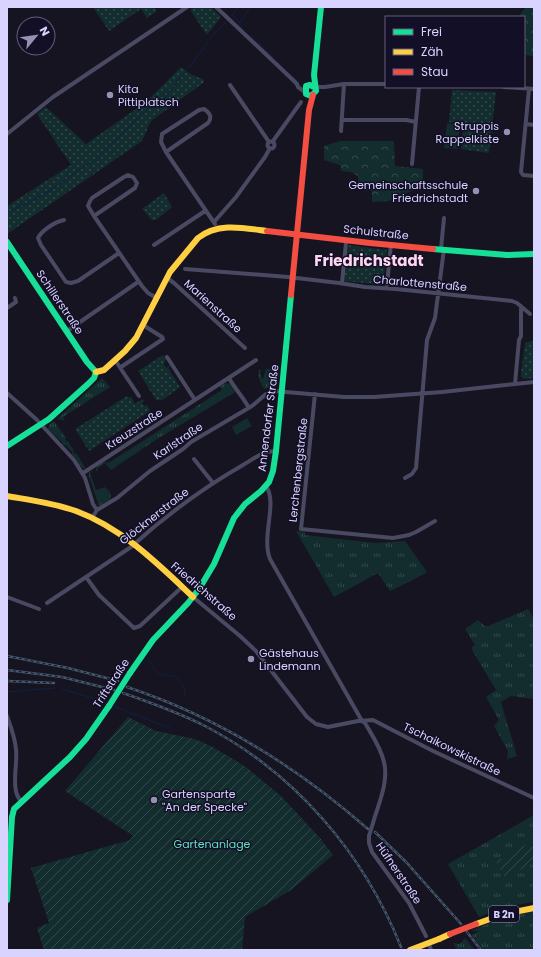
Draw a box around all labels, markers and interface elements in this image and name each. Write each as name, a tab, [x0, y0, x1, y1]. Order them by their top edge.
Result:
north arrow	[16, 16, 56, 56]
legend	[385, 16, 525, 88]
text: Frei	[421, 23, 442, 40]
text: N	[36, 24, 54, 39]
text: Zäh	[421, 43, 443, 60]
text: Stau	[421, 63, 448, 80]
place label: Kita Pittiplatsch	[118, 81, 179, 110]
marker: Kita Pittiplatsch	[105, 90, 115, 100]
place label: Struppis Rappelkiste	[436, 118, 499, 147]
marker: Struppis Rappelkiste	[502, 127, 512, 137]
place label: Gemeinschaftsschule Friedrichstadt	[348, 177, 468, 206]
marker: Gemeinschaftsschule Friedrichstadt	[471, 186, 481, 196]
street label: Schulstraße	[343, 221, 410, 243]
district label: Friedrichstadt	[314, 250, 424, 271]
street label: Schillerstraße	[32, 267, 88, 338]
street label: Charlottenstraße	[372, 271, 468, 295]
street label: Marienstraße	[180, 276, 246, 337]
street label: Annendorfer Straße	[253, 363, 283, 472]
street label: Kreuzstraße	[102, 404, 166, 453]
street label: Lerchenbergstraße	[285, 417, 311, 523]
street label: Karlstraße	[150, 418, 206, 463]
street label: Glöcknerstraße	[116, 484, 192, 548]
street label: Friedrichstraße	[168, 558, 241, 624]
place label: Gästehaus Lindemann	[259, 645, 321, 674]
marker: Gästehaus Lindemann	[246, 654, 256, 664]
street label: Triftstraße	[89, 655, 133, 711]
street label: Tschaikowskistraße	[400, 718, 504, 780]
place label: Gartensparte "An der Specke"	[162, 786, 247, 815]
marker: Gartensparte "An der Specke"	[149, 795, 159, 805]
park label: Gartenanlage	[174, 836, 251, 852]
street label: Hüfnerstraße	[372, 839, 426, 907]
road number: B 2n	[489, 906, 519, 922]

